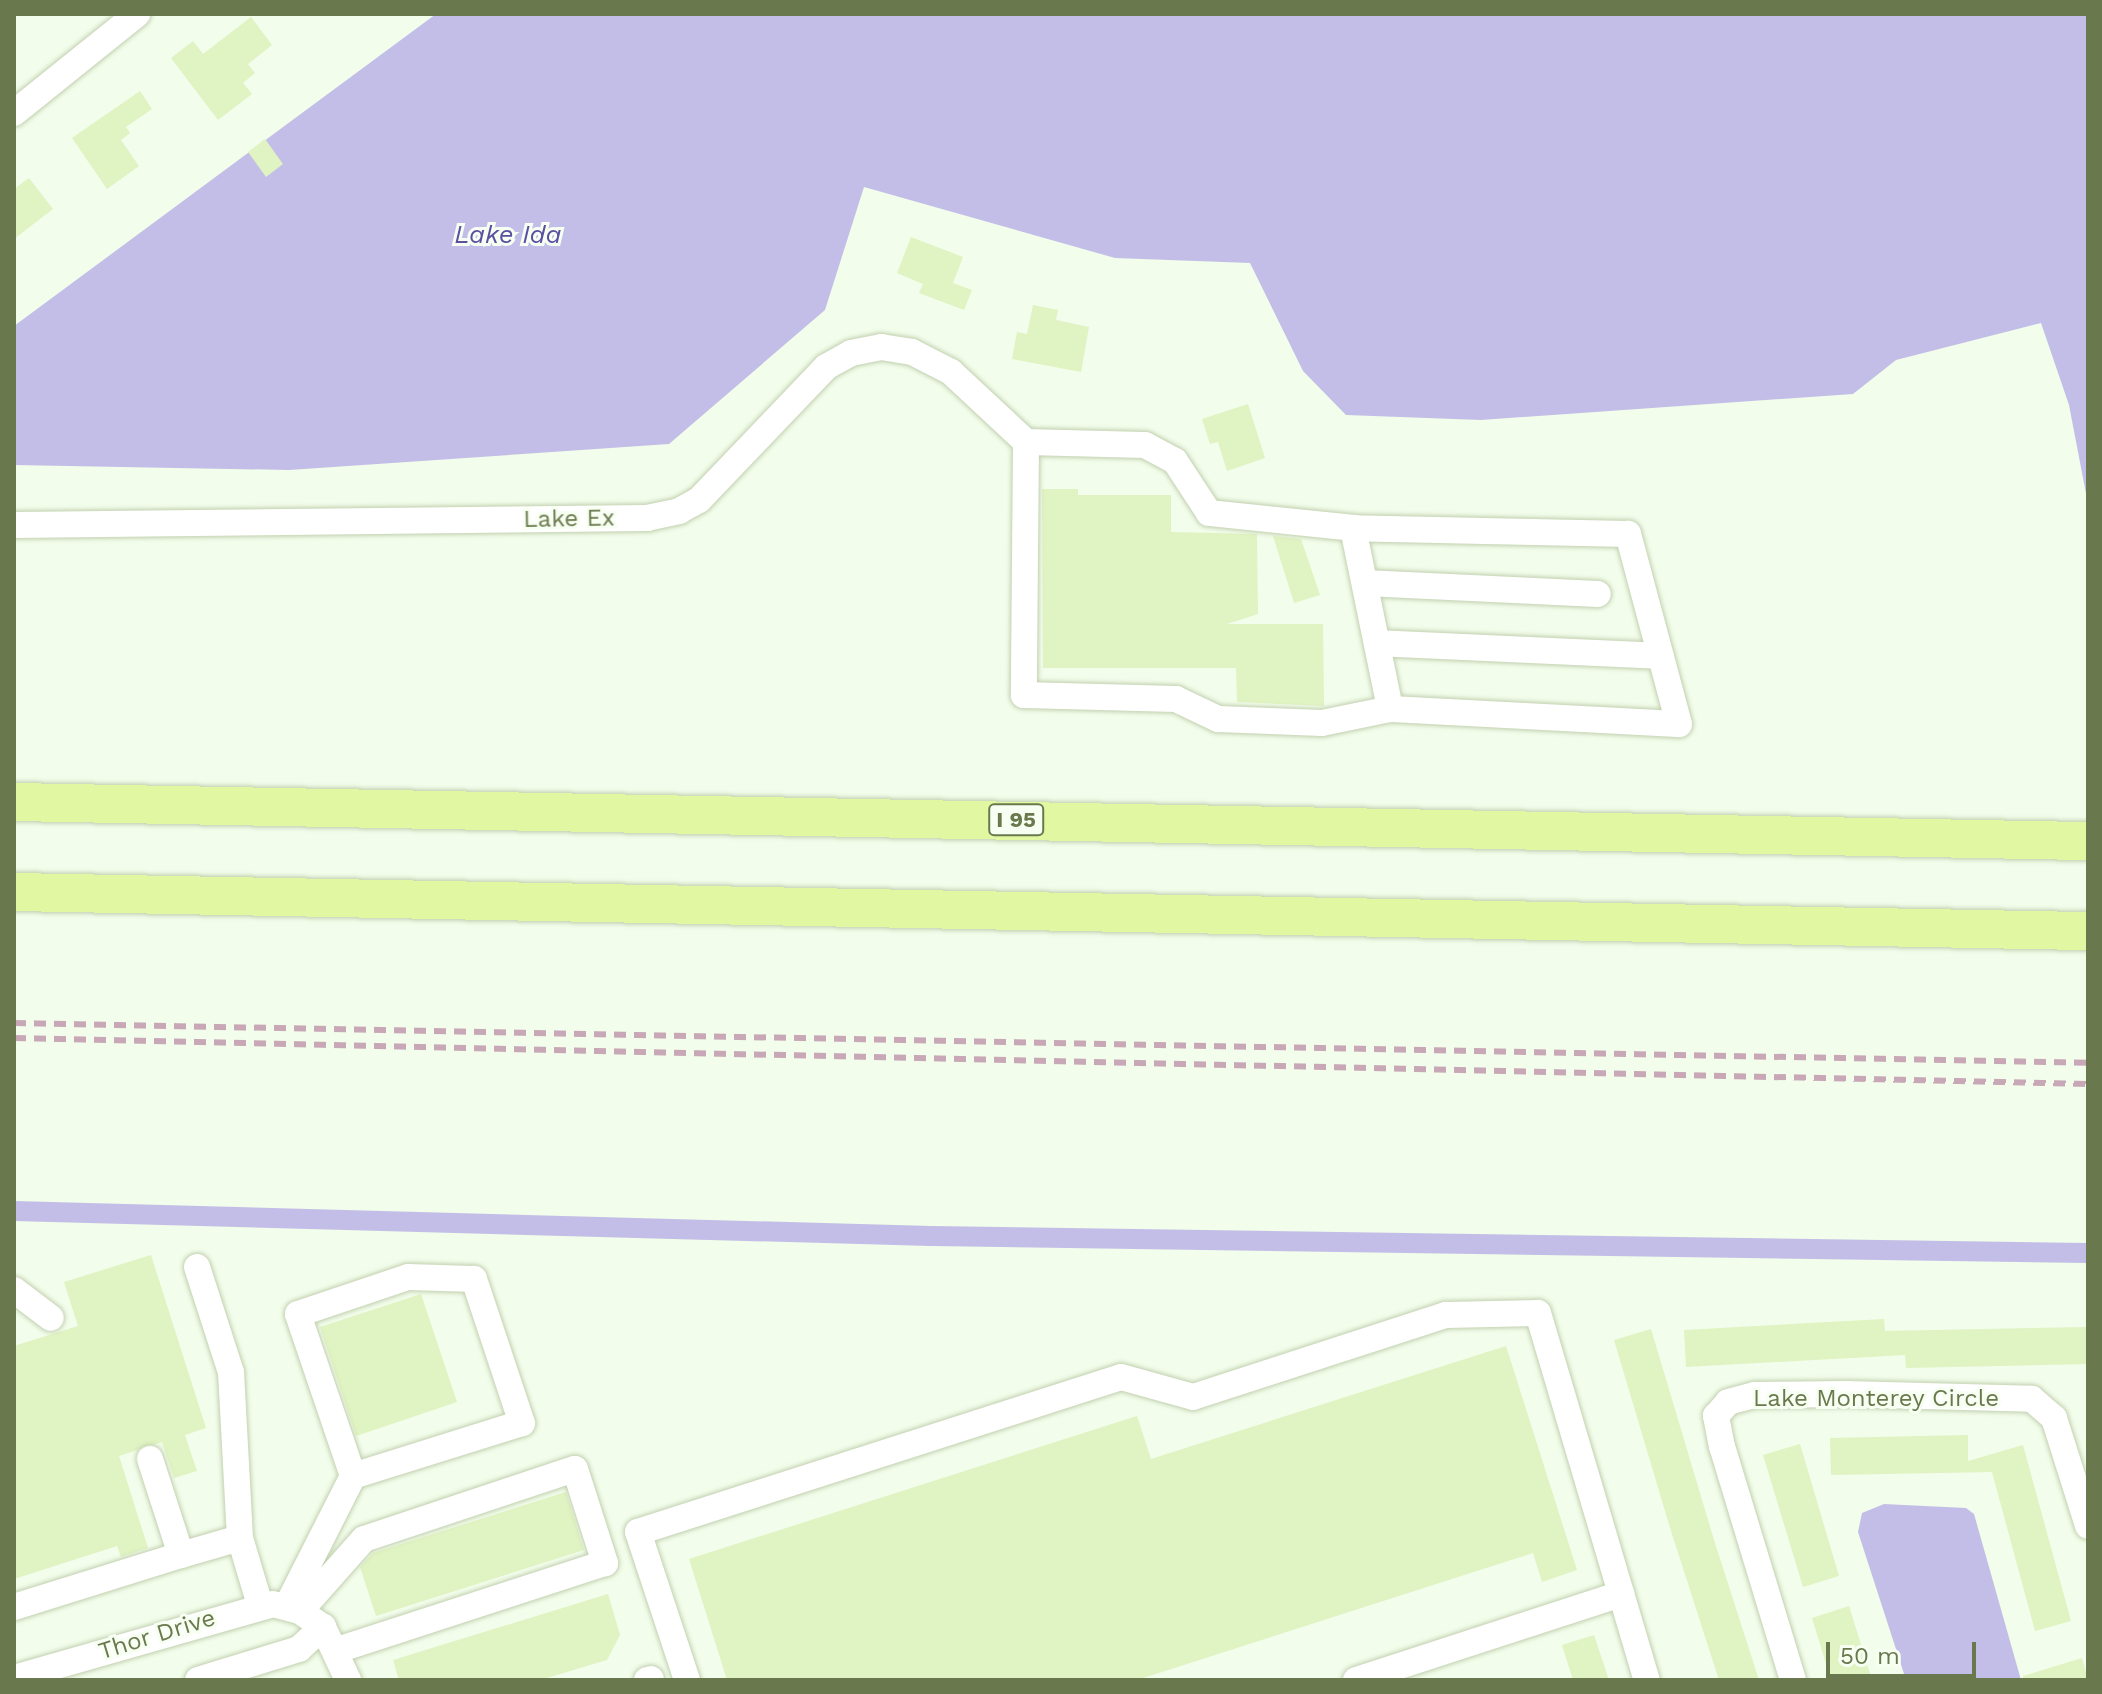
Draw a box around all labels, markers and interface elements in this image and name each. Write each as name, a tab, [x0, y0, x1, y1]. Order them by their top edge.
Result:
water label: Lake Ida	[454, 219, 562, 251]
street label: Lake Ex	[523, 504, 615, 534]
road number: I 95	[988, 802, 1044, 838]
street label: Lake Monterey Circle	[1753, 1385, 1999, 1413]
street label: Thor Drive	[95, 1604, 219, 1666]
scale bar	[1830, 1626, 1980, 1676]
text: 50 m	[1840, 1642, 1900, 1670]

